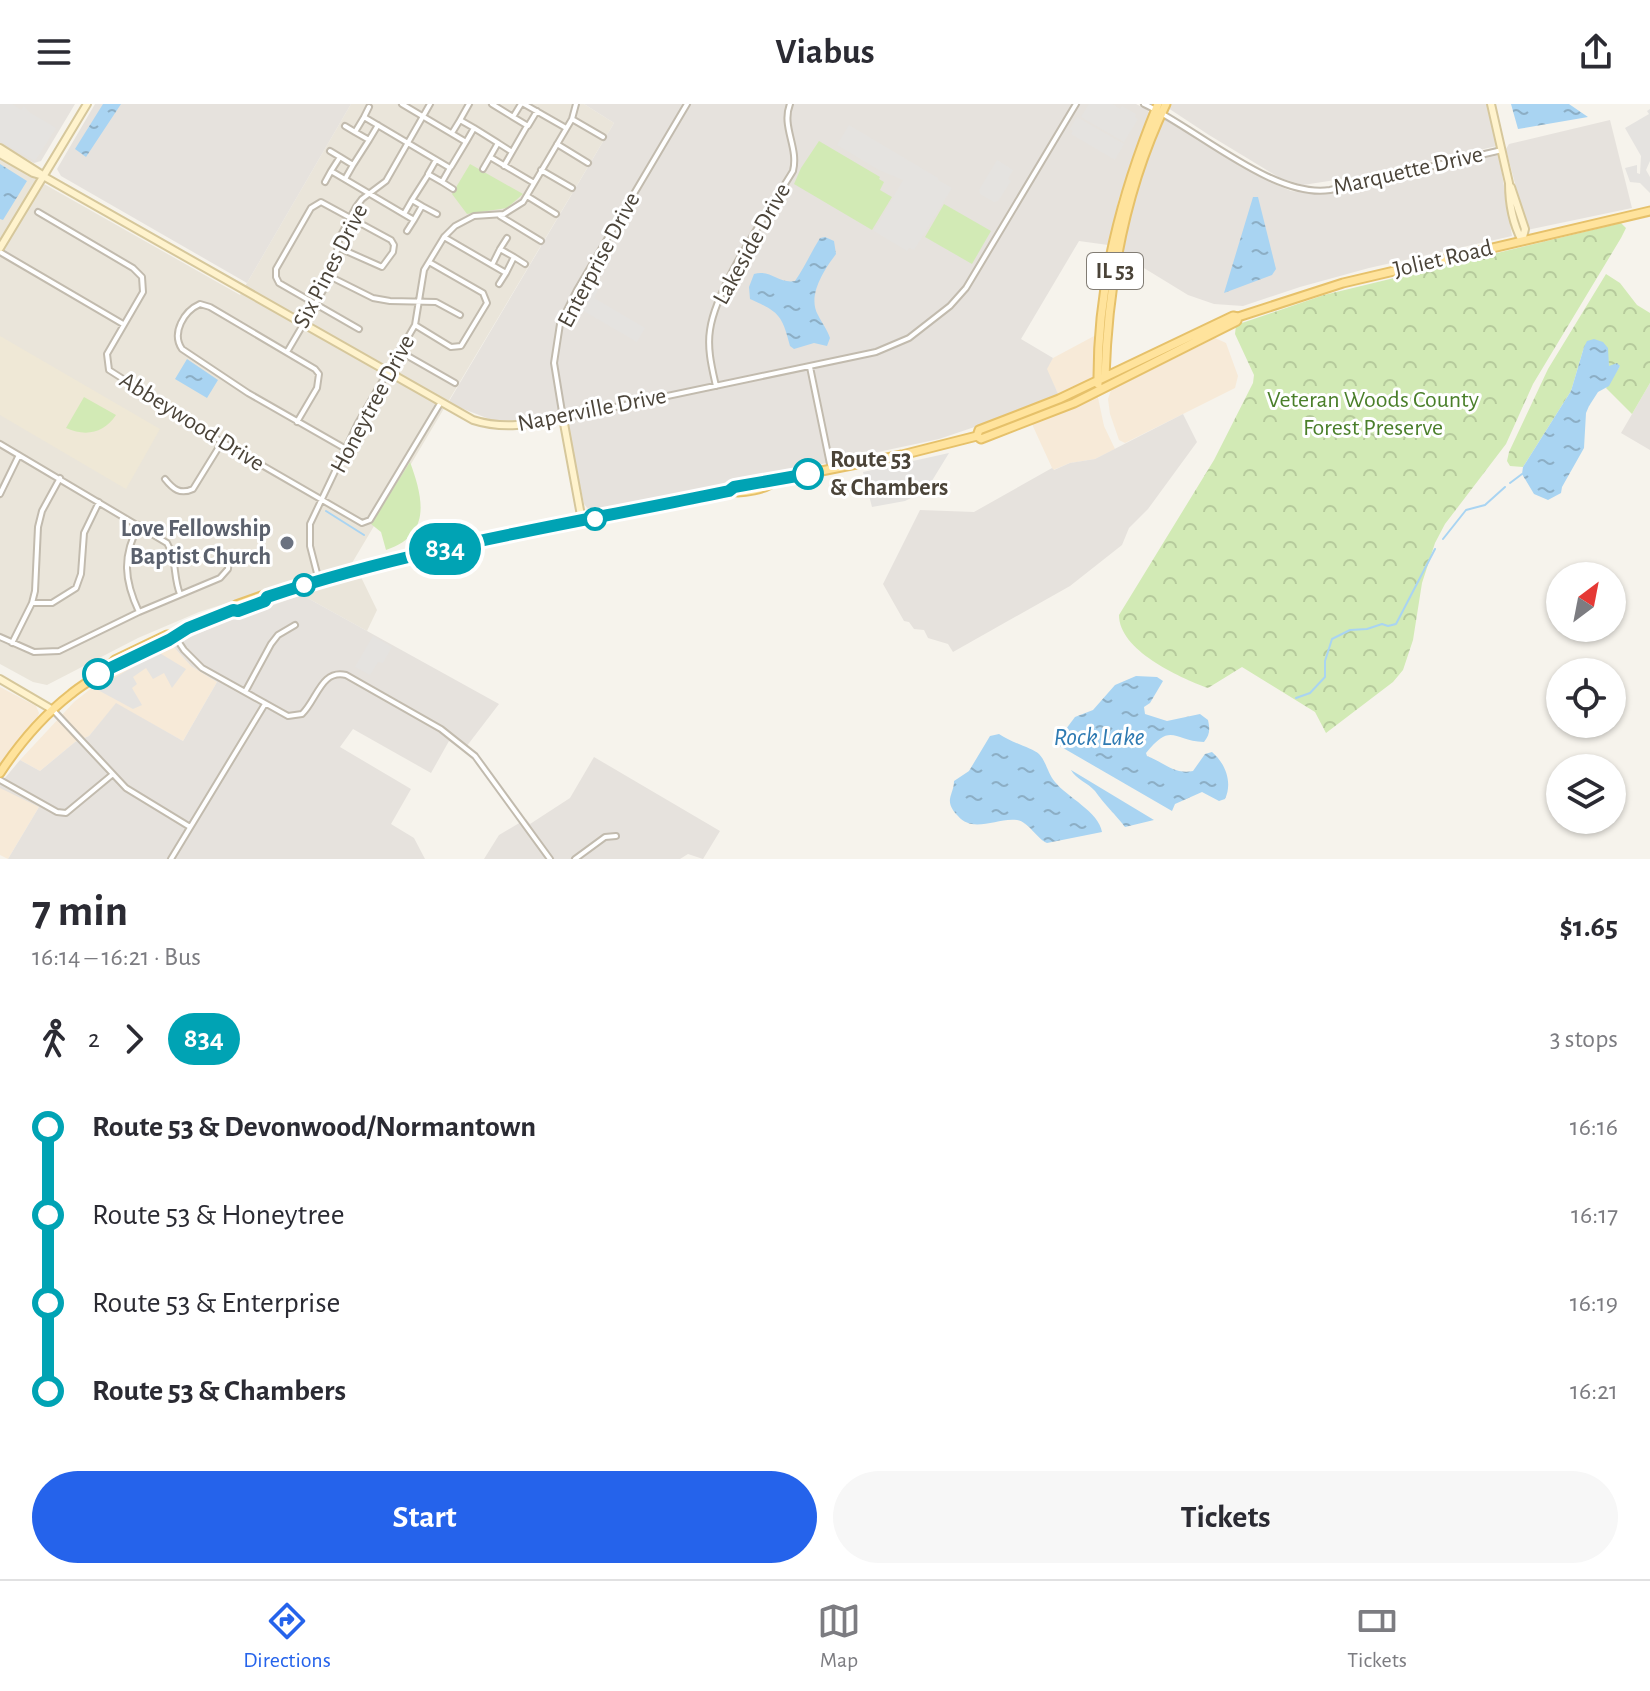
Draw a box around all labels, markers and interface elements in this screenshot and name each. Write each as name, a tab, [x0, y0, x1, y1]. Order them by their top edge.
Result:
icon: menu	[32, 30, 76, 74]
icon: share	[1574, 30, 1618, 74]
text: Viabus	[775, 34, 875, 70]
street label: Marquette Drive	[1331, 142, 1485, 200]
street label: Lakeside Drive	[709, 179, 795, 309]
street label: Enterprise Drive	[553, 188, 645, 332]
street label: Six Pines Drive	[289, 200, 373, 332]
street label: Joliet Road	[1391, 236, 1495, 282]
road number: IL 53	[1087, 253, 1143, 289]
street label: Honeytree Drive	[327, 331, 419, 477]
street label: Abbeywood Drive	[115, 368, 269, 476]
street label: Naperville Drive	[516, 384, 668, 436]
park label: Veteran Woods County Forest Preserve	[1267, 388, 1479, 440]
place label: Route 53 & Chambers	[830, 448, 948, 500]
marker: Route 53 & Chambers	[793, 459, 823, 489]
unlabelled marker	[584, 508, 606, 530]
place label: Love Fellowship Baptist Church	[121, 517, 271, 569]
line badge: 834	[399, 523, 491, 575]
marker: Love Fellowship Baptist Church	[278, 534, 296, 552]
text: 834	[425, 535, 465, 563]
north arrow	[1546, 562, 1626, 642]
map controls	[1546, 562, 1626, 834]
unlabelled marker	[293, 574, 315, 596]
button: locate	[1546, 658, 1626, 738]
unlabelled marker	[83, 659, 113, 689]
water label: Rock Lake	[1053, 724, 1145, 750]
button: layers	[1546, 754, 1626, 834]
text: 7 min	[32, 890, 128, 934]
text: $1.65	[1559, 912, 1618, 942]
text: 16:14 – 16:21 · Bus	[32, 944, 201, 970]
icon: walk	[32, 1017, 76, 1061]
icon: forward	[112, 1017, 156, 1061]
text: 834	[184, 1025, 224, 1053]
text: 2	[88, 1026, 100, 1052]
text: 3 stops	[1550, 1026, 1618, 1052]
text: Route 53 & Devonwood/Normantown	[92, 1112, 536, 1142]
text: 16:16	[1570, 1114, 1618, 1140]
text: Route 53 & Honeytree	[92, 1200, 345, 1230]
text: 16:17	[1571, 1202, 1618, 1228]
text: Route 53 & Enterprise	[92, 1288, 340, 1318]
text: 16:19	[1570, 1290, 1618, 1316]
text: Route 53 & Chambers	[92, 1376, 346, 1406]
text: 16:21	[1570, 1378, 1618, 1404]
button: Start	[32, 1471, 817, 1563]
button: Tickets	[833, 1471, 1618, 1563]
tab: Directions	[243, 1599, 331, 1673]
tab: Map	[817, 1599, 861, 1673]
tab: Tickets	[1347, 1599, 1407, 1673]

